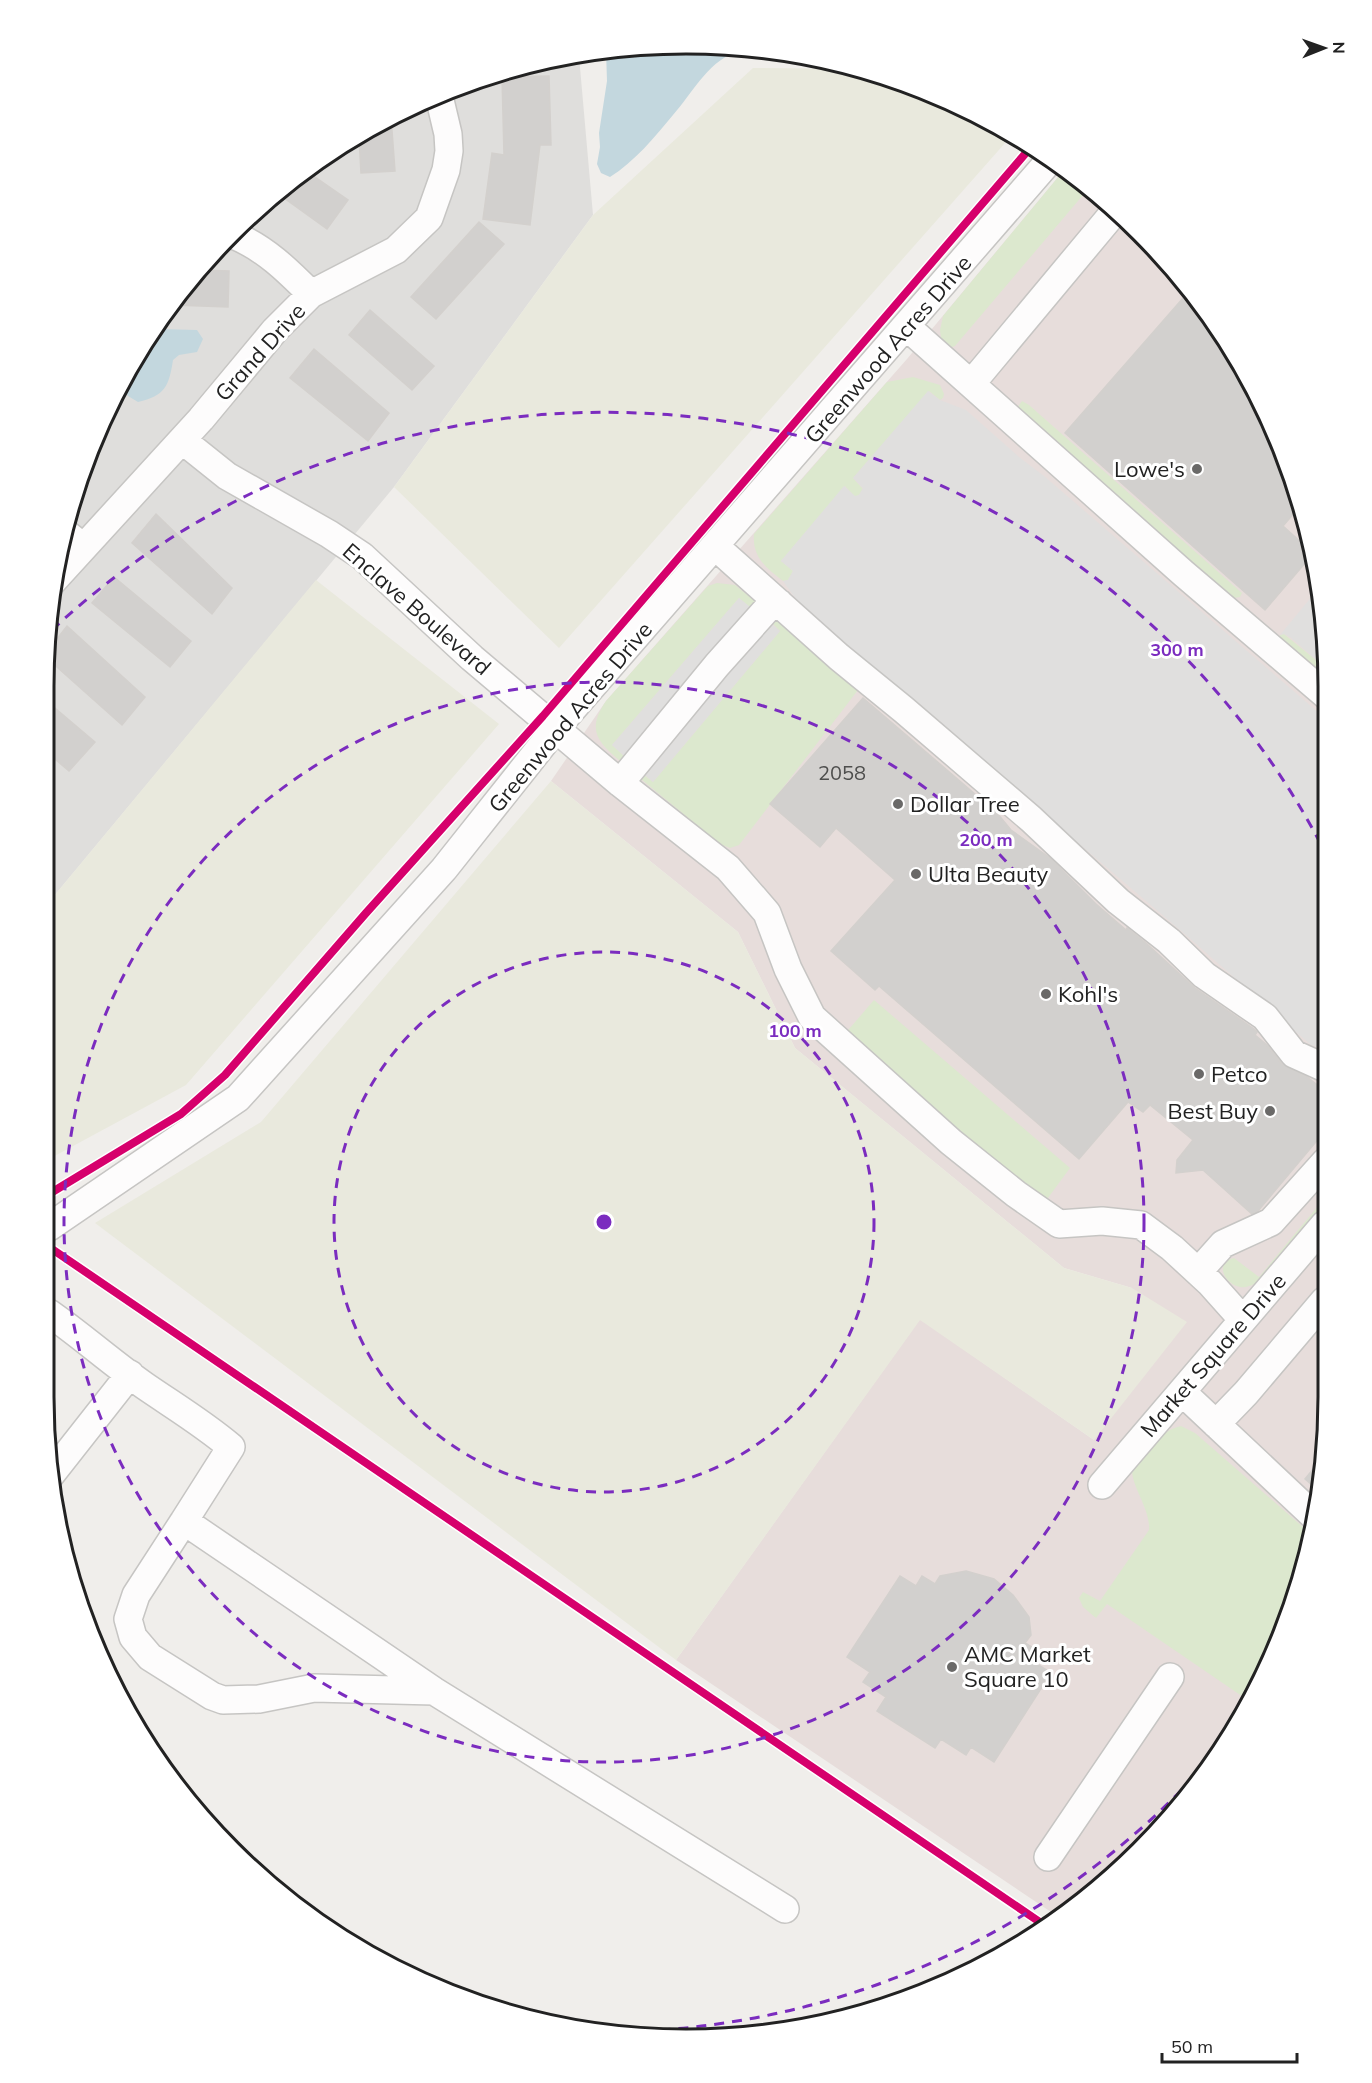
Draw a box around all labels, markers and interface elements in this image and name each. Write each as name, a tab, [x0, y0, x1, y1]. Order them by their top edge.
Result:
north arrow	[1294, 18, 1354, 78]
text: N	[1329, 42, 1349, 54]
street label: Greenwood Acres Drive	[799, 249, 977, 449]
street label: Grand Drive	[209, 297, 311, 407]
place label: Lowe's	[1114, 455, 1185, 483]
marker: Lowe's	[1190, 462, 1204, 476]
street label: Enclave Boulevard	[337, 537, 497, 681]
street label: Greenwood Acres Drive	[482, 616, 658, 818]
text: 300 m	[1150, 638, 1204, 661]
house number: 2058	[818, 760, 866, 785]
place label: Dollar Tree	[910, 790, 1020, 818]
marker: Dollar Tree	[891, 797, 905, 811]
text: 200 m	[959, 828, 1013, 851]
place label: Ulta Beauty	[928, 860, 1049, 888]
marker: Ulta Beauty	[909, 867, 923, 881]
place label: Kohl's	[1058, 980, 1118, 1008]
marker: Kohl's	[1039, 987, 1053, 1001]
text: 100 m	[768, 1019, 822, 1042]
place label: Petco	[1211, 1060, 1268, 1088]
marker: Petco	[1192, 1067, 1206, 1081]
place label: Best Buy	[1167, 1097, 1258, 1125]
marker: Best Buy	[1263, 1104, 1277, 1118]
centre of rings	[594, 1212, 614, 1232]
street label: Market Square Drive	[1134, 1267, 1292, 1443]
place label: AMC Market Square 10	[964, 1640, 1091, 1693]
marker: AMC Market Square 10	[945, 1660, 959, 1674]
scale bar	[1162, 2026, 1297, 2064]
text: 50 m	[1171, 2035, 1213, 2058]

